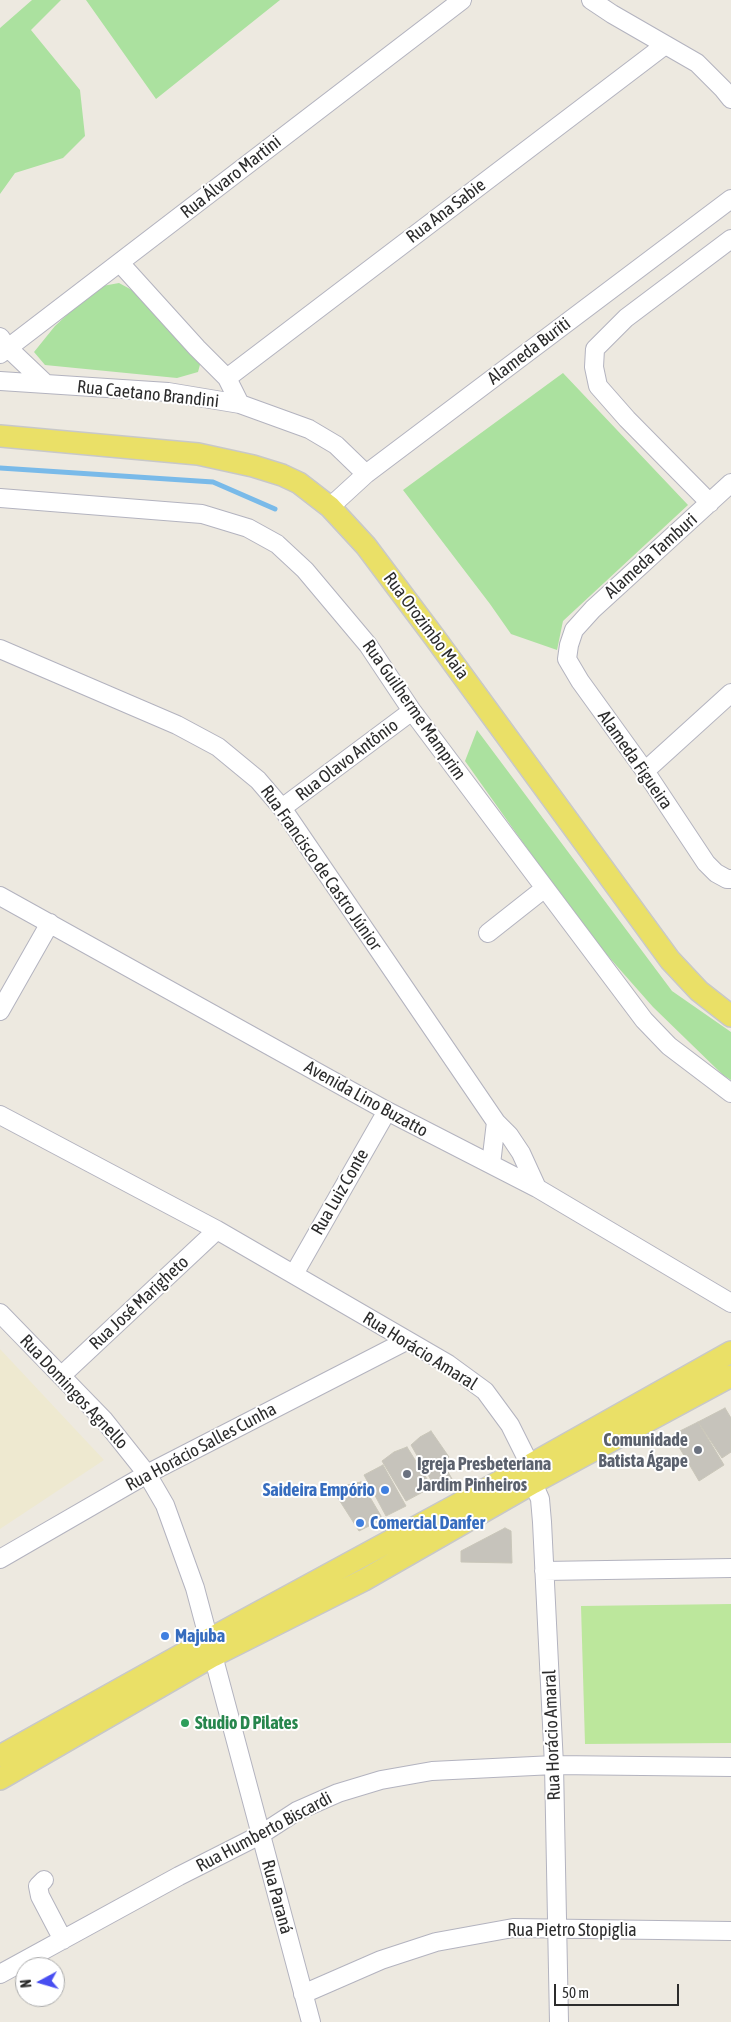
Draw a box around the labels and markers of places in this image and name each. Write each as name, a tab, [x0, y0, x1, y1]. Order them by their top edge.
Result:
place label: Comunidade Batista Ágape	[598, 1429, 688, 1472]
marker: Comunidade Batista Ágape	[692, 1444, 704, 1456]
place label: Igreja Presbeteriana Jardim Pinheiros	[417, 1453, 551, 1496]
marker: Igreja Presbeteriana Jardim Pinheiros	[401, 1468, 413, 1480]
place label: Saideira Empório	[263, 1479, 375, 1501]
marker: Saideira Empório	[379, 1484, 391, 1496]
place label: Comercial Danfer	[370, 1512, 485, 1534]
marker: Comercial Danfer	[354, 1517, 366, 1529]
place label: Majuba	[175, 1625, 225, 1647]
marker: Majuba	[159, 1630, 171, 1642]
place label: Studio D Pilates	[195, 1712, 298, 1734]
marker: Studio D Pilates	[179, 1717, 191, 1729]

